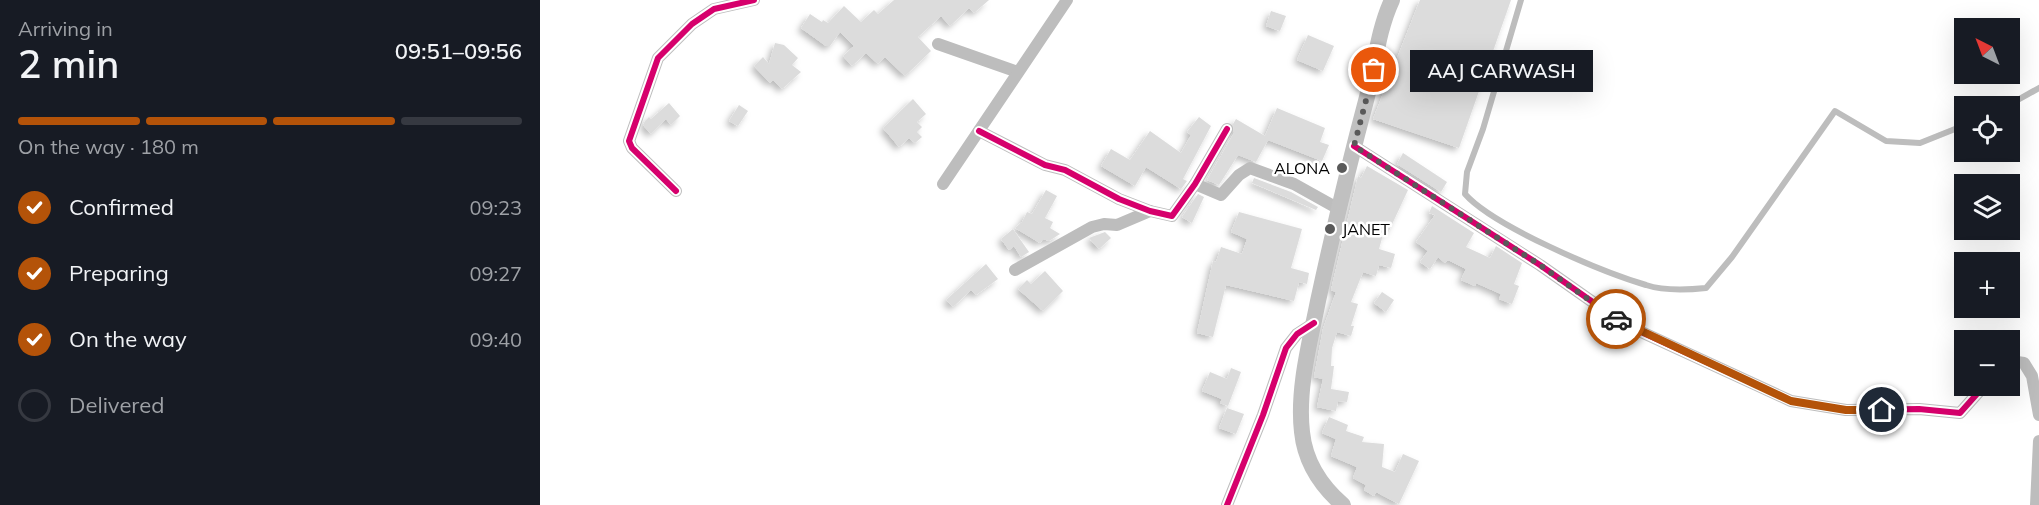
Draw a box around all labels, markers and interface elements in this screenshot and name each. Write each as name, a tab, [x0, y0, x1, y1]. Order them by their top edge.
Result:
text: Arriving in	[18, 16, 113, 41]
north arrow	[1954, 18, 2020, 84]
map controls	[1954, 18, 2020, 396]
text: 09:51–09:56	[395, 37, 522, 65]
text: 2 min	[18, 39, 119, 88]
pin	[1348, 44, 1399, 95]
callout: AAJ CARWASH	[1410, 49, 1593, 91]
icon: bag	[1357, 53, 1390, 86]
text: AAJ CARWASH	[1427, 58, 1576, 83]
button: locate	[1954, 96, 2020, 162]
text: On the way · 180 m	[18, 134, 199, 159]
place label: ALONA	[1274, 158, 1330, 178]
marker: ALONA	[1335, 161, 1349, 175]
button: layers	[1954, 174, 2020, 240]
icon: check	[18, 191, 51, 224]
text: Confirmed	[69, 193, 174, 221]
text: 09:23	[469, 195, 522, 220]
place label: JANET	[1342, 219, 1390, 239]
marker: JANET	[1323, 222, 1337, 236]
button: +	[1954, 252, 2020, 318]
icon: check	[18, 257, 51, 290]
text: Preparing	[69, 259, 169, 287]
text: 09:27	[469, 261, 522, 286]
courier	[1586, 289, 1646, 349]
icon: car	[1600, 303, 1633, 336]
icon: check	[18, 323, 51, 356]
text: On the way	[69, 325, 187, 353]
text: 09:40	[469, 327, 522, 352]
button: −	[1954, 330, 2020, 396]
pin	[1856, 384, 1907, 435]
text: Delivered	[69, 391, 164, 419]
icon: home	[1865, 393, 1898, 426]

